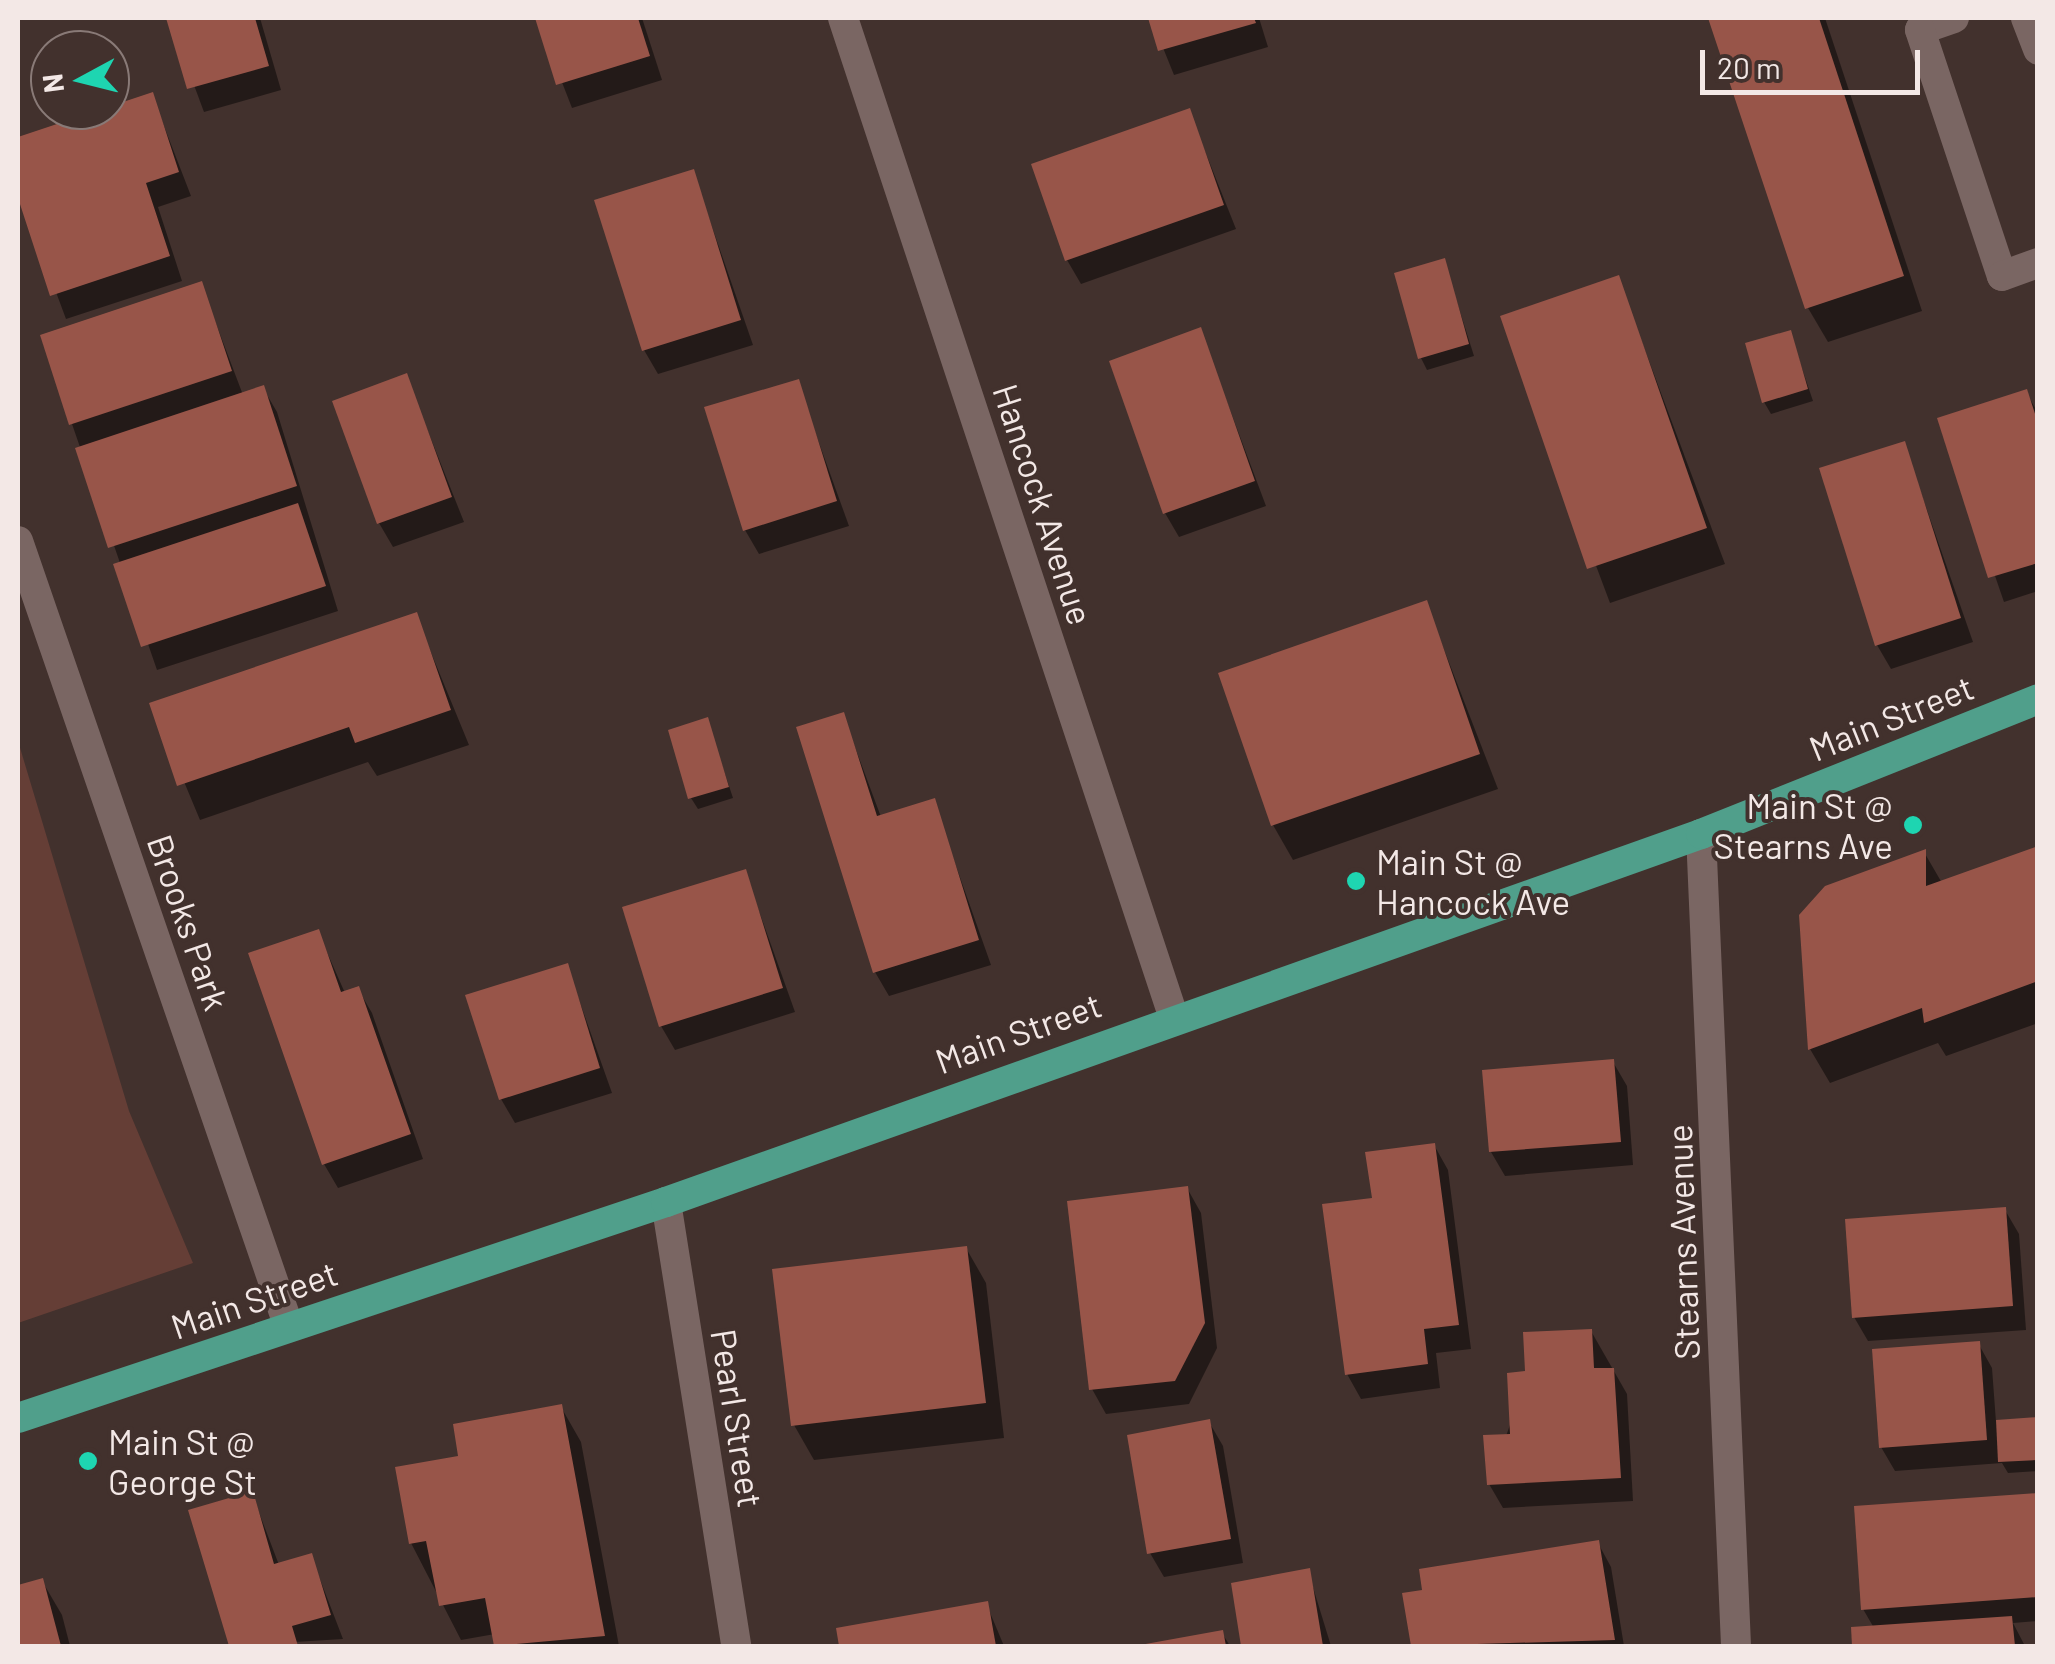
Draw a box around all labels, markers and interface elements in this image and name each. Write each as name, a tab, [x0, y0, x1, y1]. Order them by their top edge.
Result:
north arrow	[30, 30, 130, 130]
scale bar	[1705, 30, 1925, 92]
text: 20 m	[1717, 49, 1781, 85]
text: N	[34, 72, 70, 95]
street label: Hancock Avenue	[985, 378, 1103, 630]
street label: Main Street	[1803, 665, 1979, 769]
place label: Main St @ Stearns Ave	[1714, 784, 1893, 866]
marker: Main St @ Stearns Ave	[1902, 814, 1924, 836]
street label: Brooks Park	[139, 829, 239, 1015]
place label: Main St @ Hancock Ave	[1376, 840, 1570, 922]
marker: Main St @ Hancock Ave	[1345, 870, 1367, 892]
street label: Main Street	[929, 983, 1107, 1081]
street label: Stearns Avenue	[1657, 1123, 1707, 1361]
street label: Main Street	[165, 1251, 343, 1347]
street label: Pearl Street	[703, 1326, 773, 1510]
place label: Main St @ George St	[108, 1420, 257, 1502]
marker: Main St @ George St	[77, 1450, 99, 1472]

